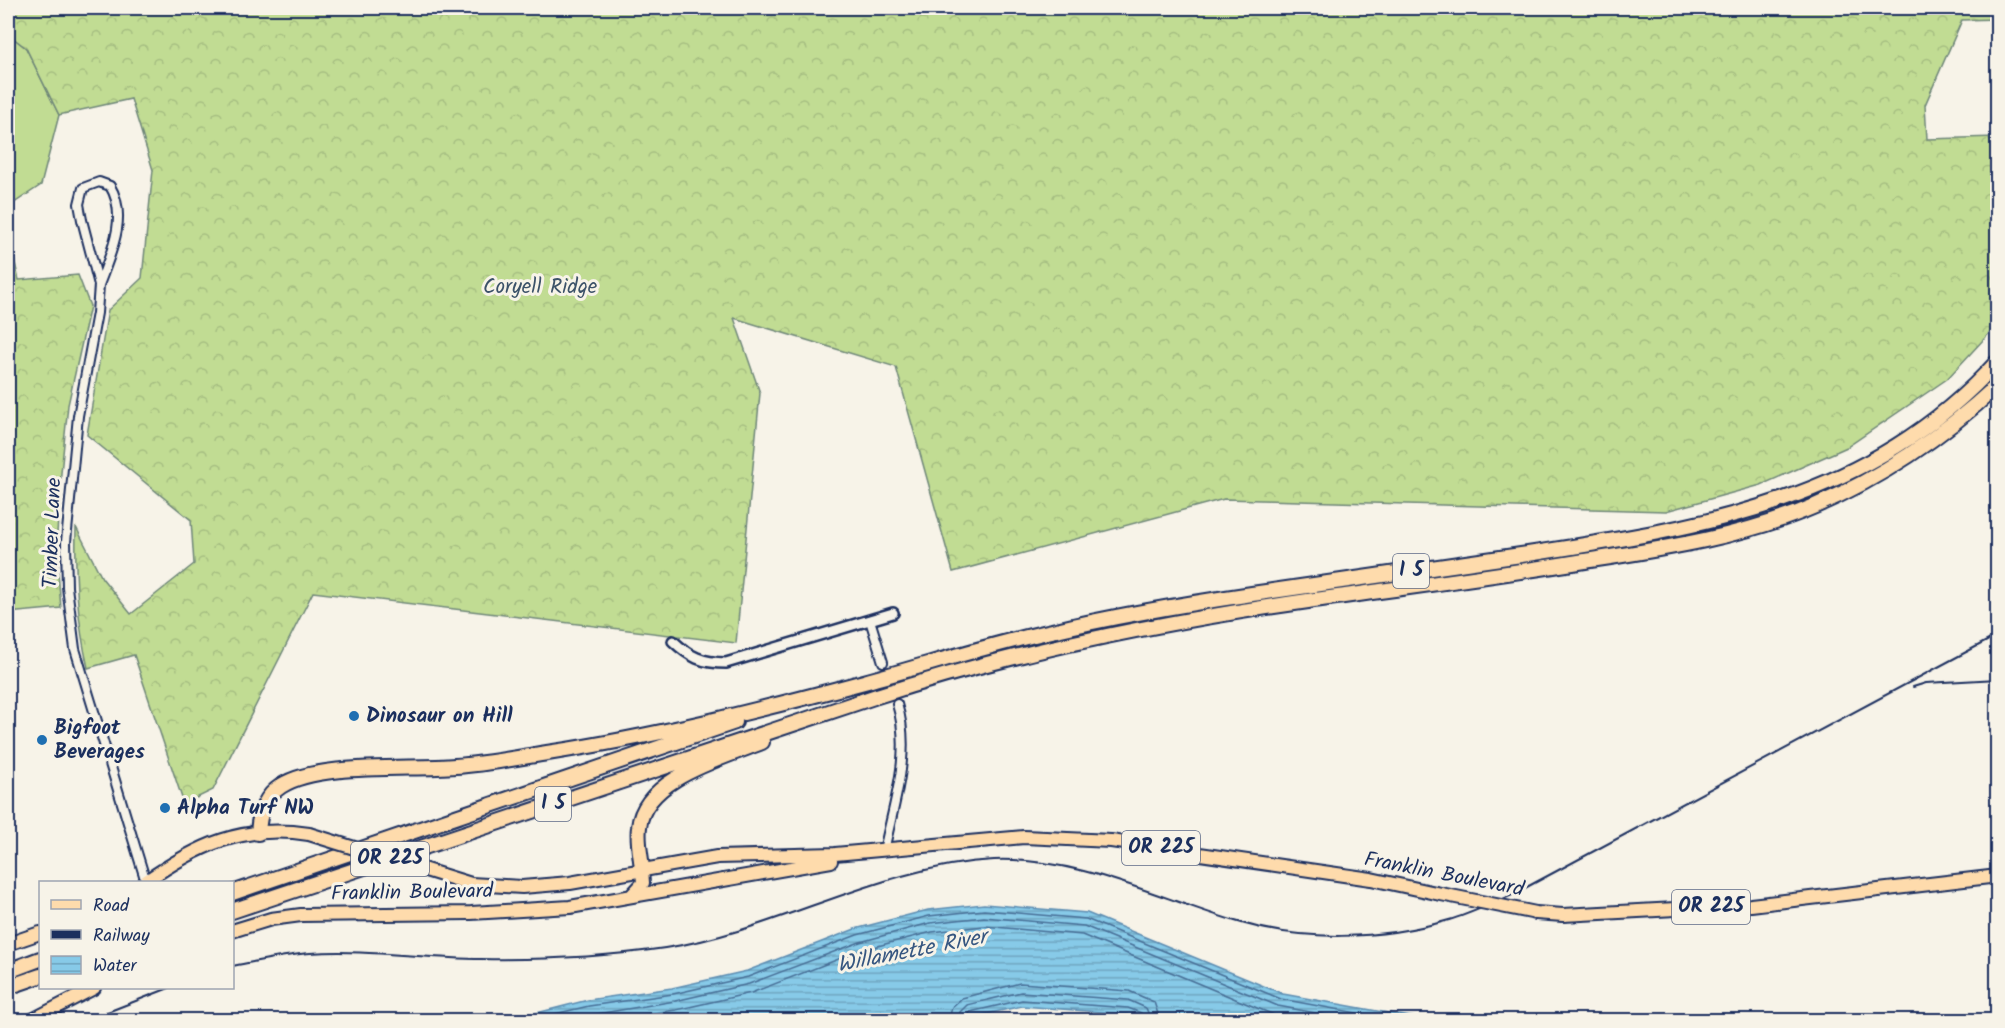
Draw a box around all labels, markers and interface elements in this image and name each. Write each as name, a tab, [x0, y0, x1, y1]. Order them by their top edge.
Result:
park label: Coryell Ridge	[483, 271, 598, 304]
street label: Timber Lane	[35, 477, 71, 589]
road number: I 5	[1393, 554, 1429, 588]
place label: Dinosaur on Hill	[366, 700, 513, 733]
marker: Dinosaur on Hill	[347, 709, 361, 723]
place label: Bigfoot Beverages	[54, 712, 145, 769]
marker: Bigfoot Beverages	[35, 733, 49, 747]
road number: I 5	[535, 787, 571, 821]
place label: Alpha Turf NW	[177, 792, 314, 825]
marker: Alpha Turf NW	[158, 801, 172, 815]
road number: OR 225	[1122, 831, 1200, 865]
road number: OR 225	[351, 842, 429, 876]
street label: Franklin Boulevard	[1361, 843, 1527, 907]
street label: Franklin Boulevard	[331, 875, 494, 911]
legend	[39, 881, 234, 989]
road number: OR 225	[1672, 890, 1750, 924]
text: Road	[93, 892, 130, 921]
water label: Willamette River	[834, 919, 994, 984]
text: Railway	[93, 922, 150, 951]
text: Water	[93, 952, 138, 981]

